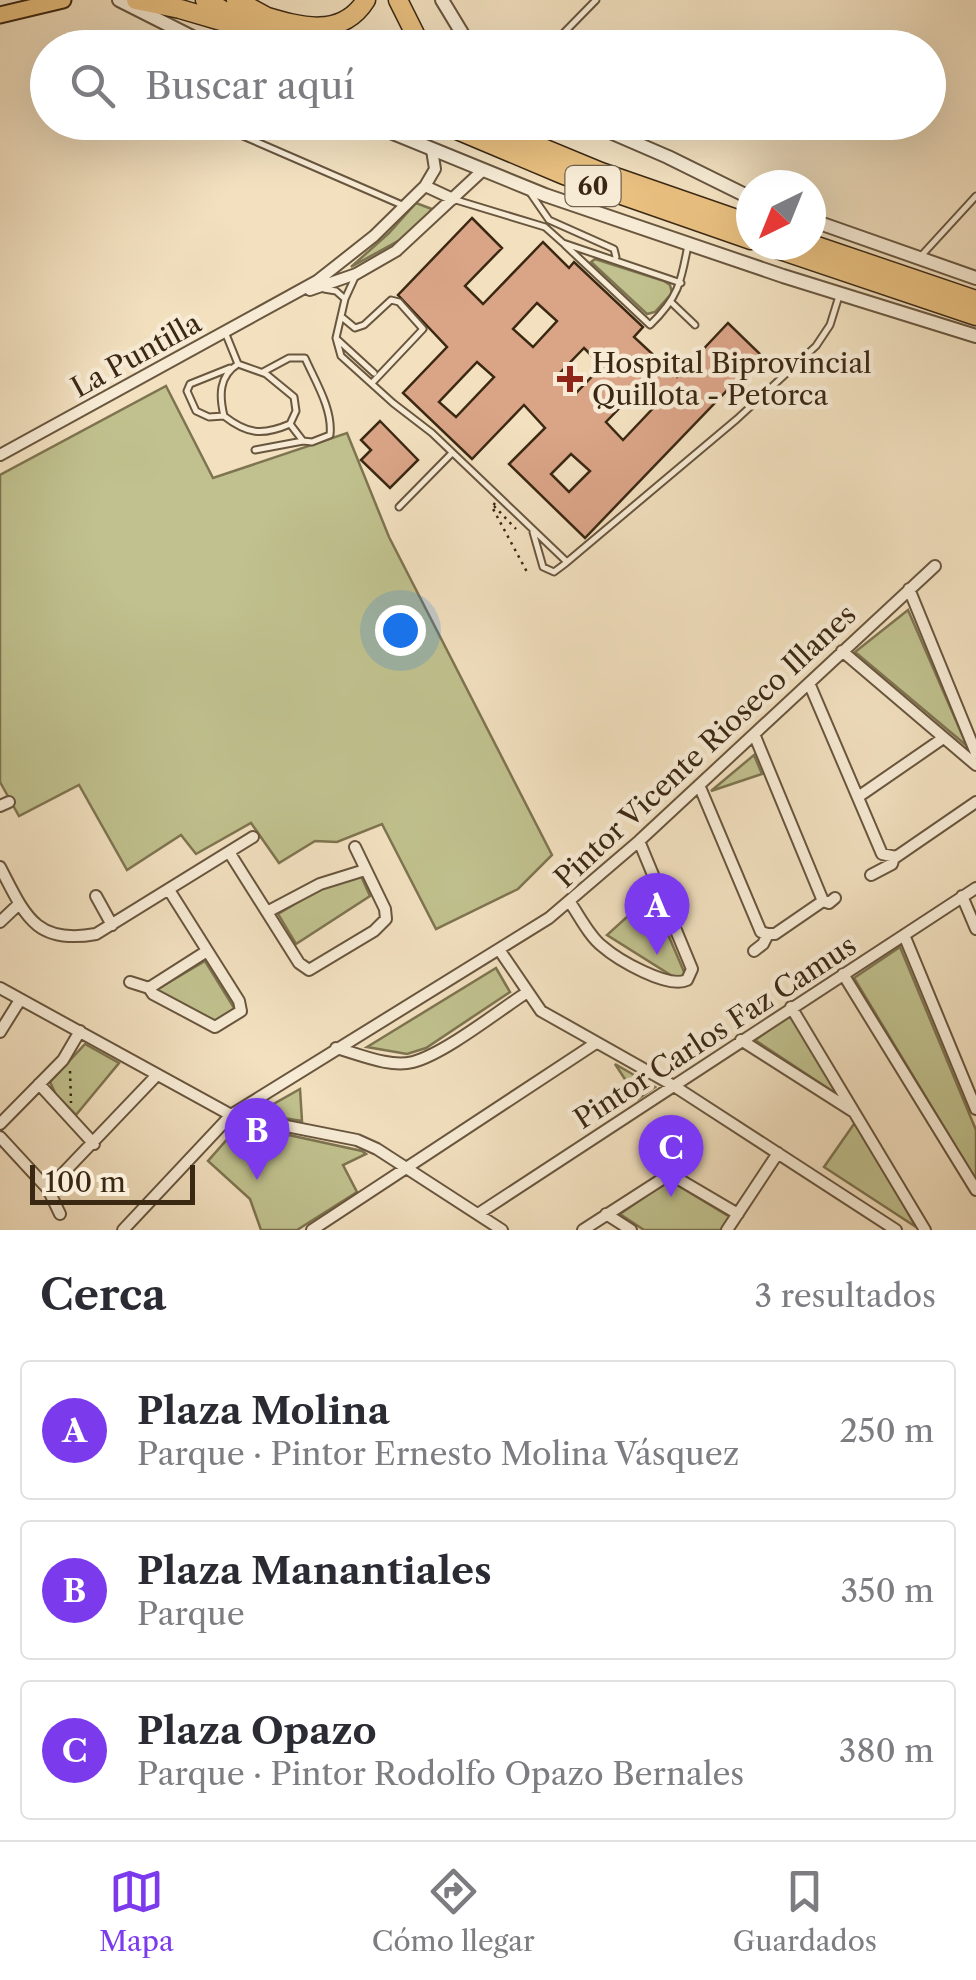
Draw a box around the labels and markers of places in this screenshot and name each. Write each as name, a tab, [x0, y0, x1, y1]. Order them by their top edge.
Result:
place label: Hospital Biprovincial Quillota - Petorca	[592, 346, 871, 412]
marker: Hospital Biprovincial Quillota - Petorca	[557, 366, 583, 392]
pin: A	[624, 872, 690, 955]
pin: B	[224, 1098, 290, 1180]
pin: C	[638, 1114, 704, 1197]

